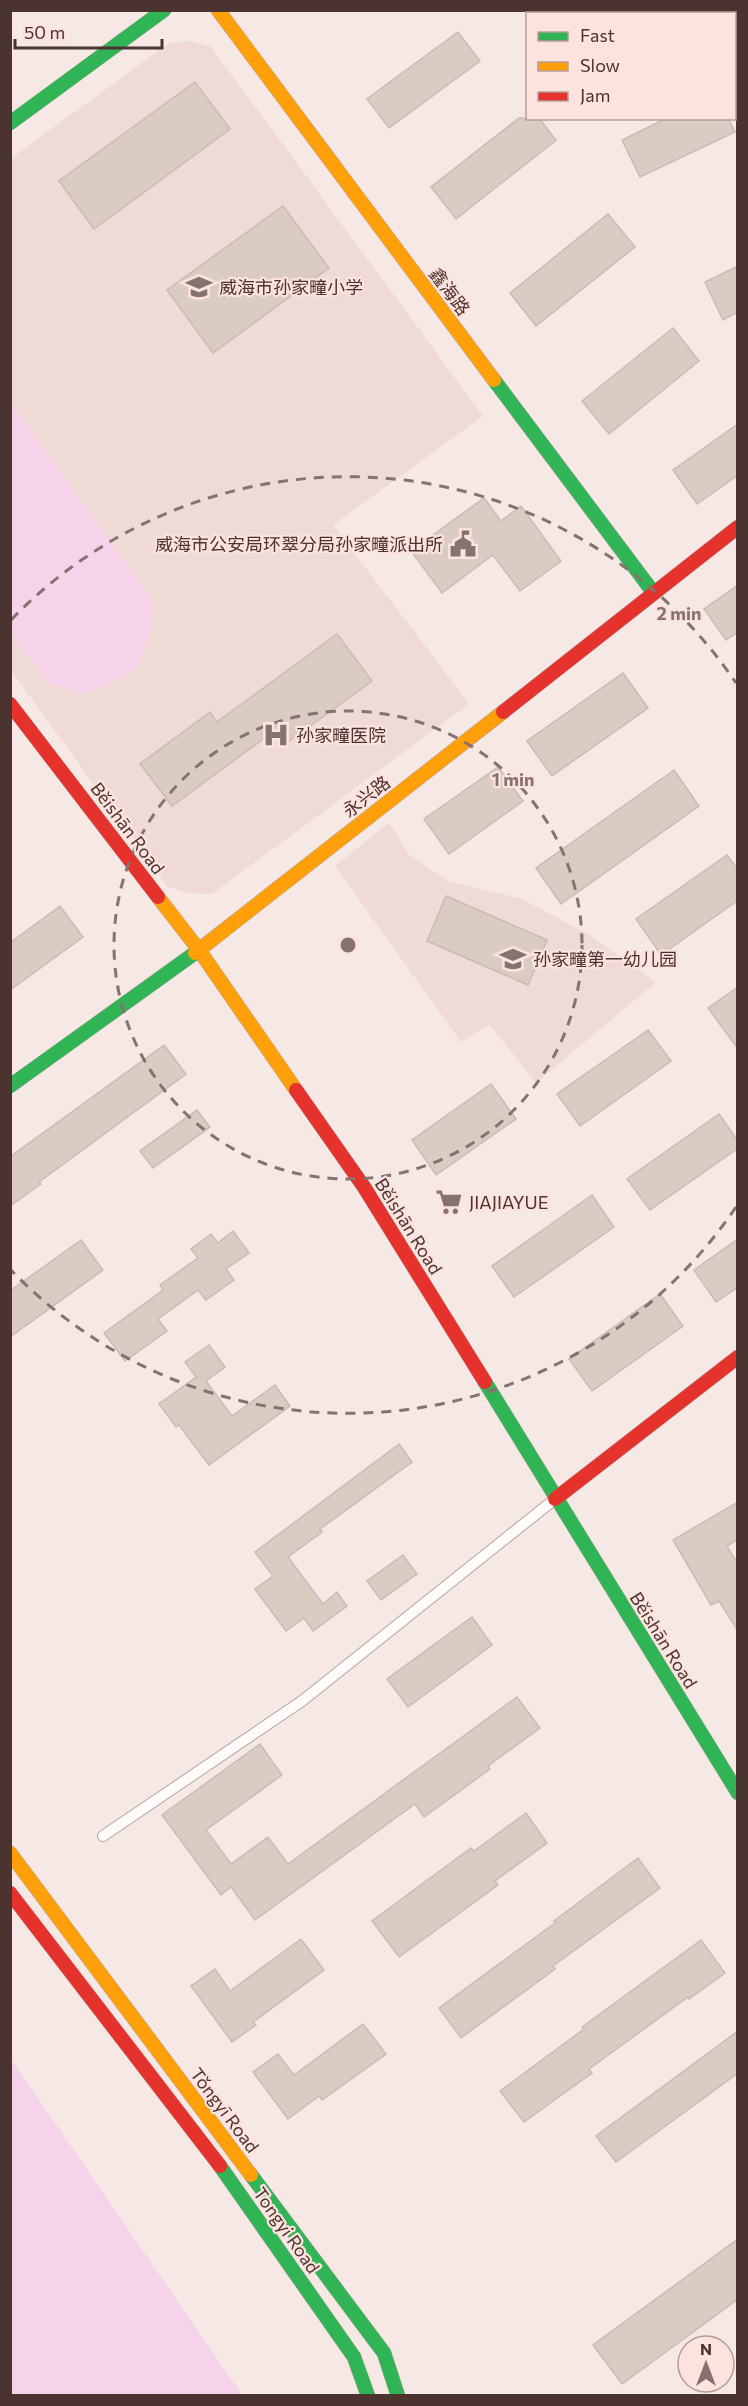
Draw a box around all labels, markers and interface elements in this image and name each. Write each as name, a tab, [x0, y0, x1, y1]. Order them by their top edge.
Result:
scale bar	[15, 12, 162, 50]
legend	[526, 12, 736, 120]
text: 50 m	[24, 21, 65, 43]
text: Fast	[580, 24, 615, 46]
text: Slow	[580, 54, 620, 76]
text: Jam	[580, 84, 610, 106]
street label: 鑫海路	[425, 263, 475, 319]
school or university icon: 威海市孙家疃小学	[184, 272, 214, 302]
place label: 威海市孙家疃小学	[219, 276, 363, 298]
public building icon: 威海市公安局环翠分局孙家疃派出所	[448, 529, 478, 559]
place label: 威海市公安局环翠分局孙家疃派出所	[155, 533, 443, 555]
text: 2 min	[657, 602, 701, 624]
hospital icon: 孙家疃医院	[261, 720, 291, 750]
place label: 孙家疃医院	[296, 724, 386, 746]
text: 1 min	[492, 768, 534, 790]
street label: 永兴路	[338, 771, 394, 821]
street label: Běishān Road	[86, 778, 170, 878]
centre of rings	[338, 935, 358, 955]
school or university icon: 孙家疃第一幼儿园	[498, 944, 528, 974]
place label: 孙家疃第一幼儿园	[533, 948, 677, 970]
street label: Běishān Road	[371, 1174, 447, 1278]
supermarket icon: JIAJIAYUE	[434, 1187, 464, 1217]
place label: JIAJIAYUE	[469, 1191, 548, 1213]
street label: Běishān Road	[626, 1588, 702, 1692]
street label: Tǒngyī Road	[186, 2063, 264, 2157]
street label: Tongyi Road	[249, 2183, 325, 2277]
north arrow	[676, 2334, 736, 2394]
text: N	[700, 2339, 712, 2358]

